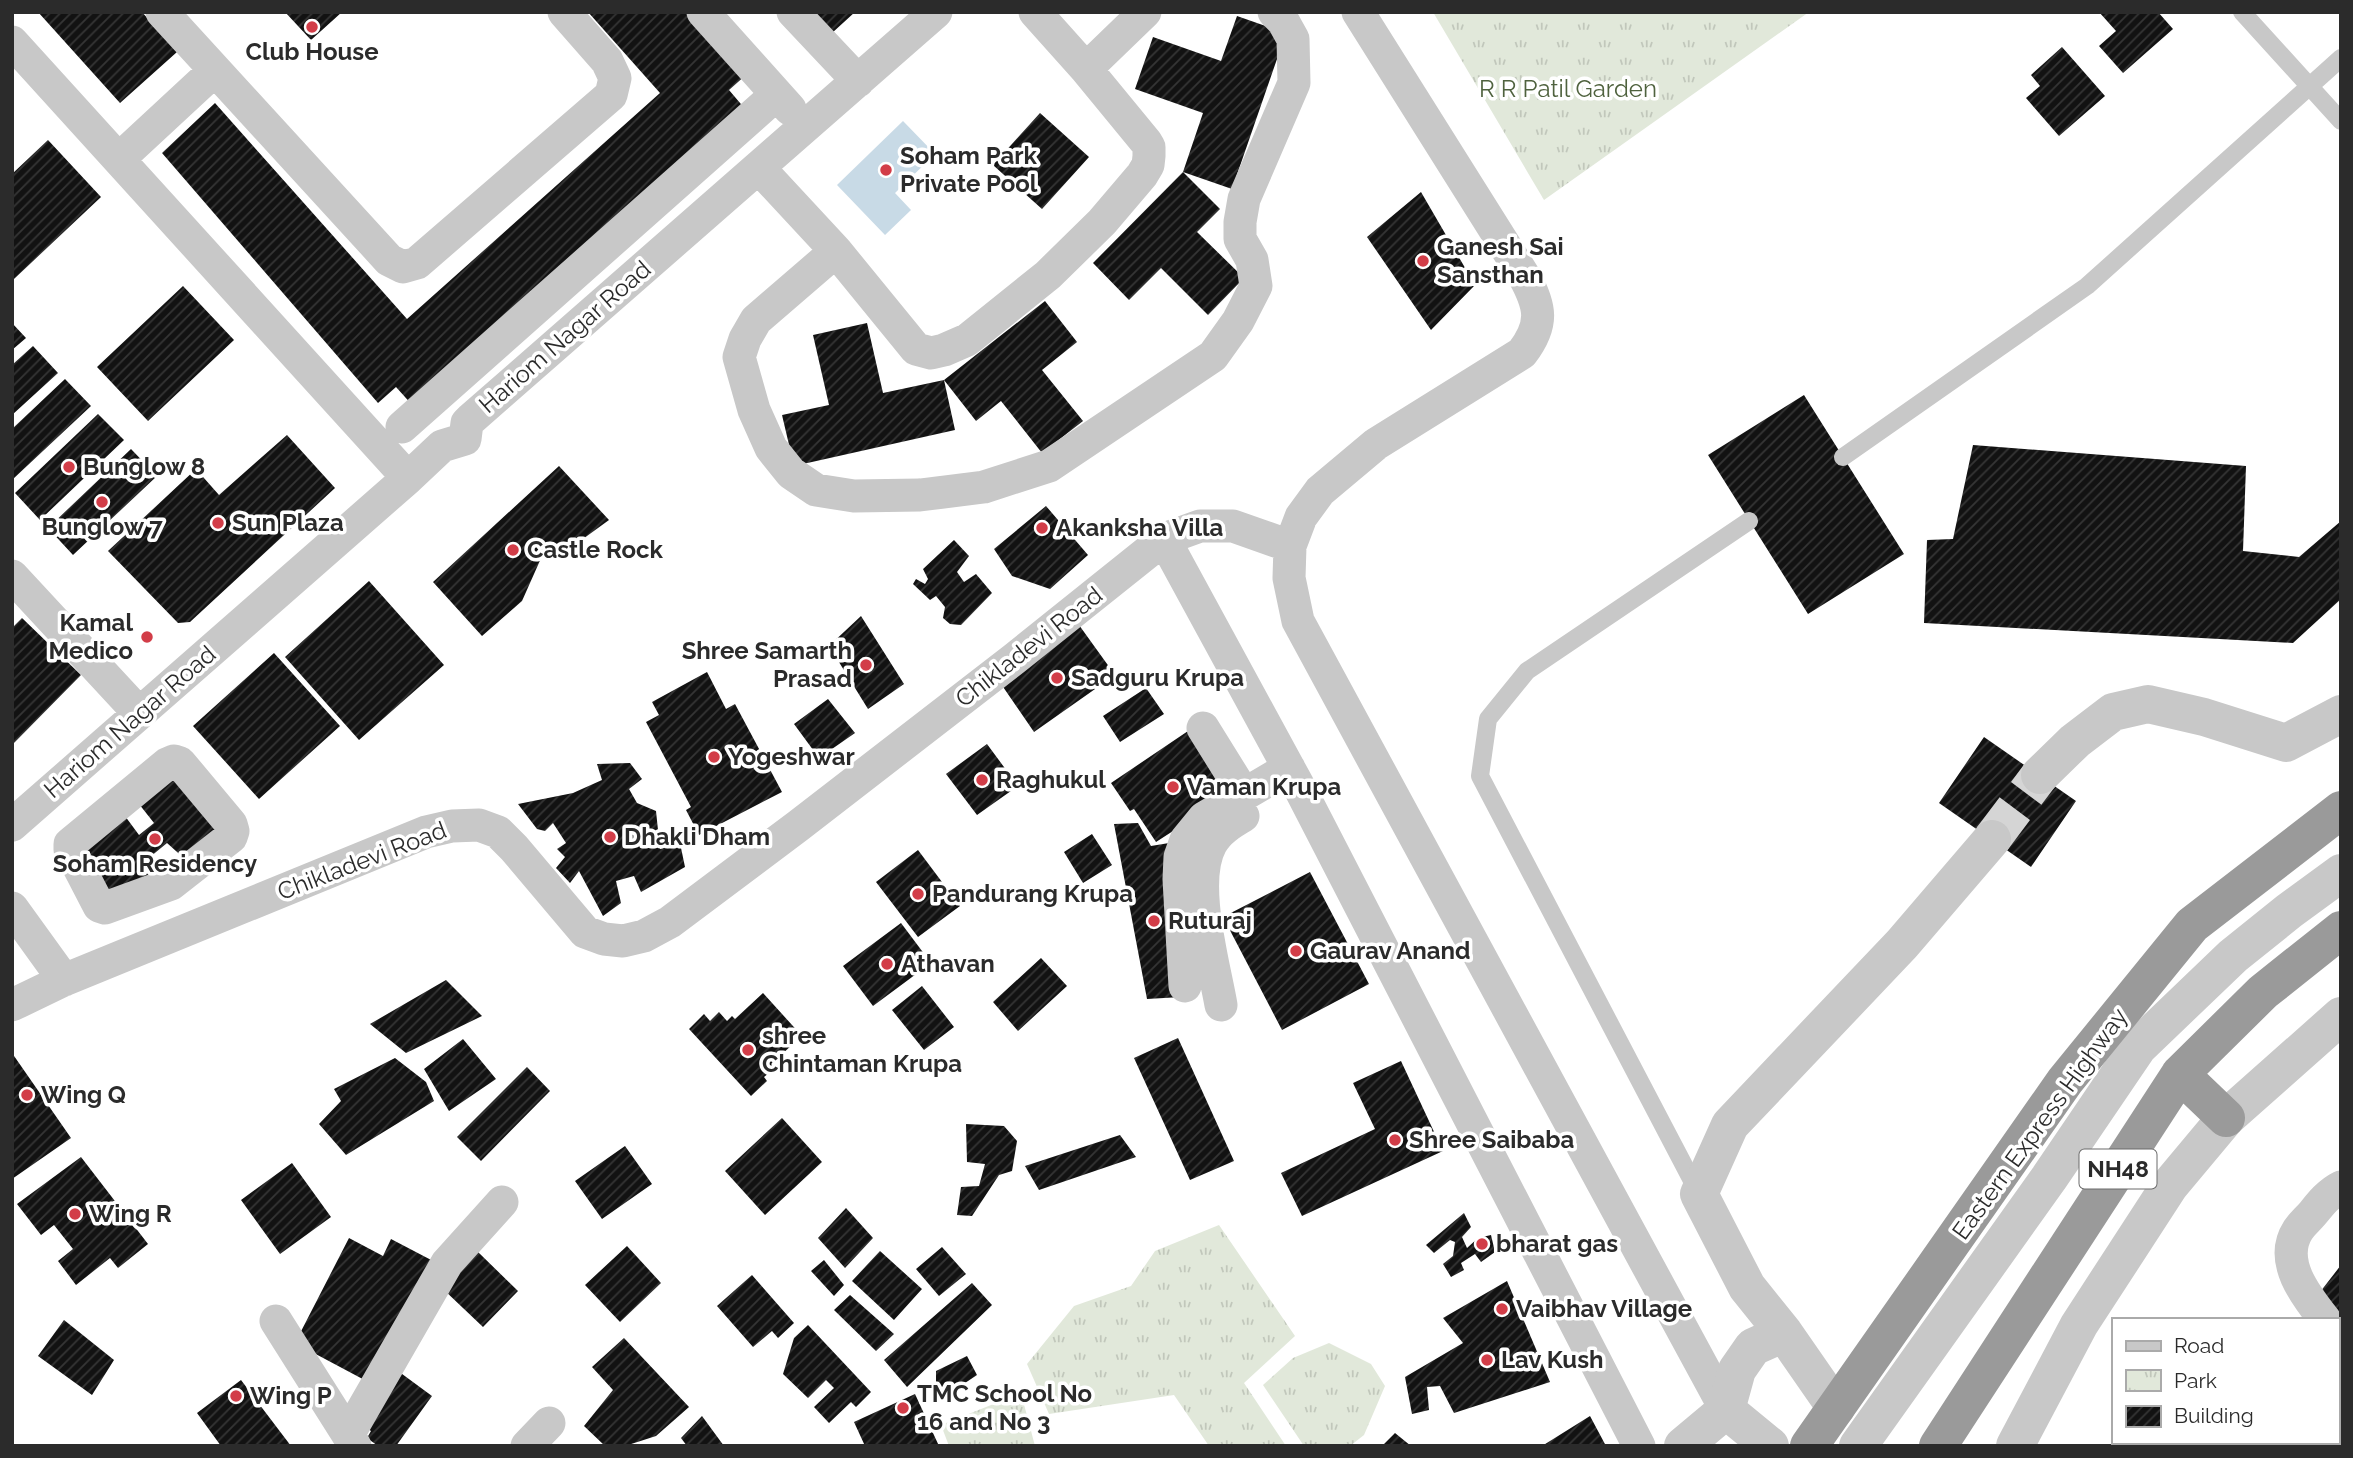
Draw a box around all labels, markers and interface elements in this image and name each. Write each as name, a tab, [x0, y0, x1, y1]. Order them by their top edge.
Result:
marker: Club House	[304, 19, 320, 35]
place label: Club House	[245, 37, 379, 66]
park label: R R Patil Garden	[1479, 74, 1657, 103]
place label: Soham Park Private Pool	[900, 141, 1038, 198]
marker: Soham Park Private Pool	[878, 162, 894, 178]
place label: Ganesh Sai Sansthan	[1437, 232, 1564, 289]
marker: Ganesh Sai Sansthan	[1415, 253, 1431, 269]
street label: Hariom Nagar Road	[473, 254, 656, 419]
place label: Bunglow 8	[83, 452, 205, 481]
marker: Bunglow 8	[61, 459, 77, 475]
marker: Bunglow 7	[94, 494, 110, 510]
place label: Sun Plaza	[232, 508, 344, 537]
place label: Bunglow 7	[41, 512, 163, 541]
place label: Akanksha Villa	[1056, 513, 1224, 542]
marker: Sun Plaza	[210, 515, 226, 531]
marker: Akanksha Villa	[1034, 520, 1050, 536]
place label: Castle Rock	[527, 535, 664, 564]
marker: Castle Rock	[505, 542, 521, 558]
street label: Chikladevi Road	[949, 580, 1108, 713]
place label: Kamal Medico	[49, 608, 133, 665]
marker: Kamal Medico	[139, 629, 155, 645]
place label: Shree Samarth Prasad	[682, 636, 852, 693]
street label: Hariom Nagar Road	[38, 639, 221, 804]
marker: Shree Samarth Prasad	[858, 657, 874, 673]
place label: Sadguru Krupa	[1071, 663, 1244, 692]
marker: Sadguru Krupa	[1049, 670, 1065, 686]
place label: Yogeshwar	[728, 742, 855, 771]
marker: Yogeshwar	[706, 749, 722, 765]
place label: Raghukul	[996, 765, 1106, 794]
marker: Raghukul	[974, 772, 990, 788]
place label: Vaman Krupa	[1187, 772, 1341, 801]
marker: Vaman Krupa	[1165, 779, 1181, 795]
street label: Chikladevi Road	[273, 815, 450, 906]
place label: Dhakli Dham	[624, 822, 770, 851]
marker: Dhakli Dham	[602, 829, 618, 845]
marker: Soham Residency	[147, 831, 163, 847]
place label: Soham Residency	[53, 849, 257, 878]
place label: Pandurang Krupa	[932, 879, 1133, 908]
marker: Pandurang Krupa	[910, 886, 926, 902]
place label: Ruturaj	[1168, 906, 1252, 935]
marker: Ruturaj	[1146, 913, 1162, 929]
place label: Gaurav Anand	[1310, 936, 1471, 965]
marker: Gaurav Anand	[1288, 943, 1304, 959]
place label: Athavan	[901, 949, 995, 978]
marker: Athavan	[879, 956, 895, 972]
street label: Eastern Express Highway	[1946, 1002, 2133, 1245]
place label: shree Chintaman Krupa	[762, 1021, 962, 1078]
marker: shree Chintaman Krupa	[740, 1042, 756, 1058]
place label: Wing Q	[41, 1080, 126, 1109]
marker: Wing Q	[19, 1087, 35, 1103]
place label: Shree Saibaba	[1409, 1125, 1575, 1154]
marker: Shree Saibaba	[1387, 1132, 1403, 1148]
road number: NH48	[2080, 1150, 2156, 1188]
place label: Wing R	[89, 1199, 172, 1228]
marker: Wing R	[67, 1206, 83, 1222]
place label: bharat gas	[1496, 1229, 1618, 1258]
marker: bharat gas	[1474, 1236, 1490, 1252]
place label: Vaibhav Village	[1516, 1294, 1692, 1323]
marker: Vaibhav Village	[1494, 1301, 1510, 1317]
legend	[2112, 1318, 2339, 1444]
text: Road	[2174, 1333, 2224, 1358]
place label: Lav Kush	[1501, 1345, 1603, 1374]
marker: Lav Kush	[1479, 1352, 1495, 1368]
text: Park	[2174, 1368, 2217, 1393]
place label: TMC School No 16 and No 3	[917, 1379, 1092, 1436]
place label: Wing P	[250, 1381, 332, 1410]
marker: Wing P	[228, 1388, 244, 1404]
marker: TMC School No 16 and No 3	[895, 1400, 911, 1416]
text: Building	[2174, 1403, 2254, 1428]

